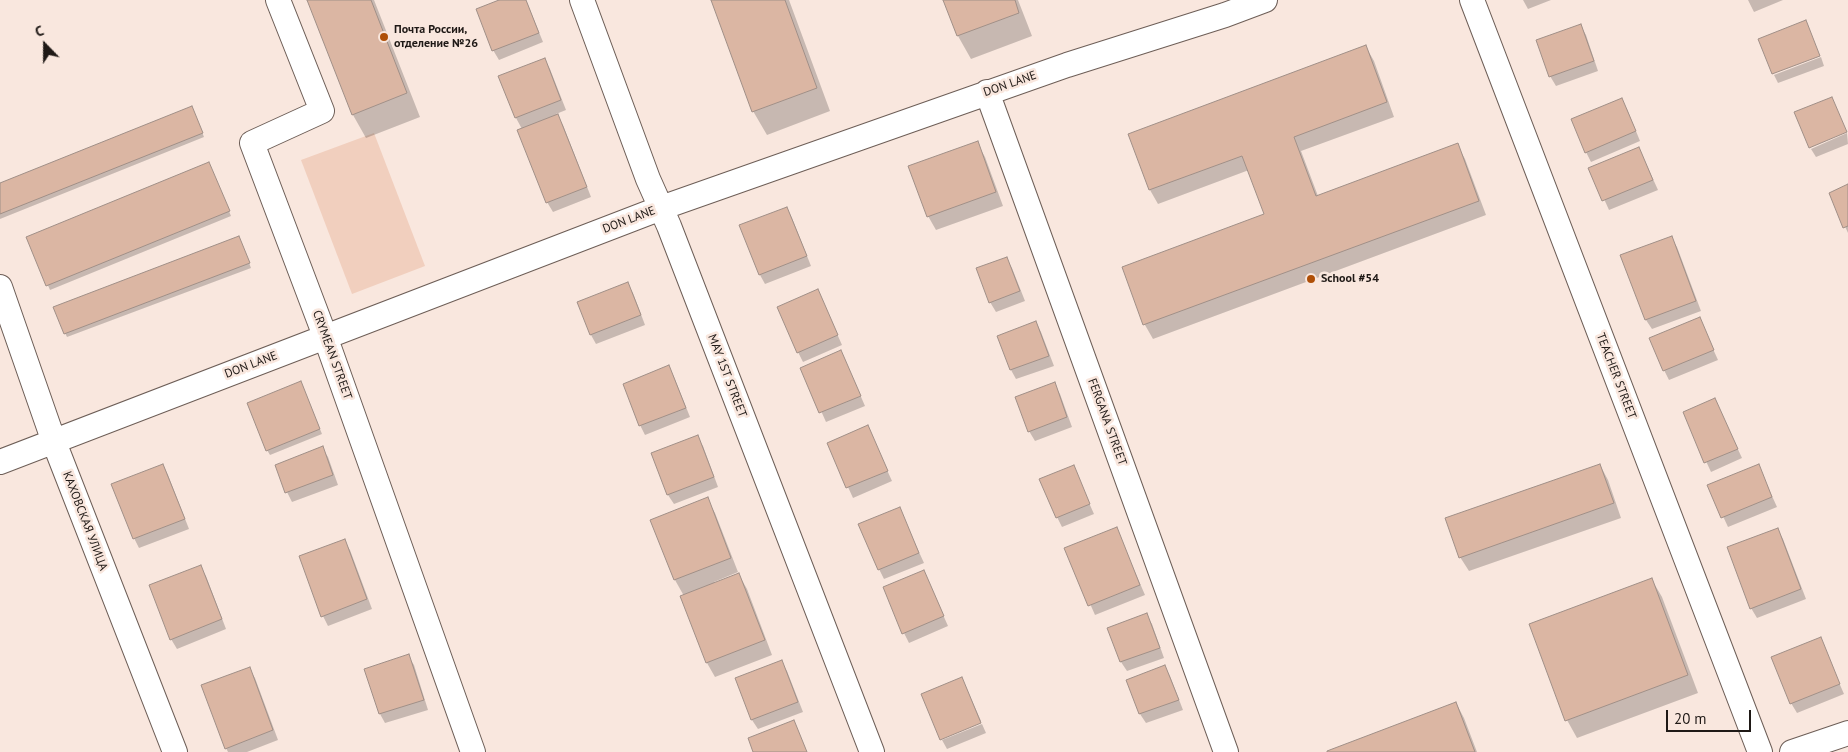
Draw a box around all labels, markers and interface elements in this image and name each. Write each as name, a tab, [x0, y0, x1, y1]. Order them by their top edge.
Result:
north arrow	[20, 20, 70, 70]
text: С	[32, 21, 46, 41]
place label: Почта России, отделение №26	[394, 23, 478, 51]
marker: Почта России, отделение №26	[378, 31, 390, 43]
street label: DON LANE	[982, 68, 1038, 100]
street label: DON LANE	[601, 203, 657, 237]
place label: School #54	[1321, 272, 1379, 286]
marker: School #54	[1305, 273, 1317, 285]
street label: CRYMEAN STREET	[309, 308, 355, 402]
street label: TEACHER STREET	[1593, 331, 1639, 421]
street label: MAY 1ST STREET	[704, 332, 750, 420]
street label: DON LANE	[223, 348, 279, 382]
street label: FERGANA STREET	[1085, 376, 1129, 468]
street label: КАХОВСКАЯ УЛИЦА	[59, 469, 111, 573]
scale bar	[1668, 700, 1753, 732]
text: 20 m	[1674, 709, 1707, 728]

